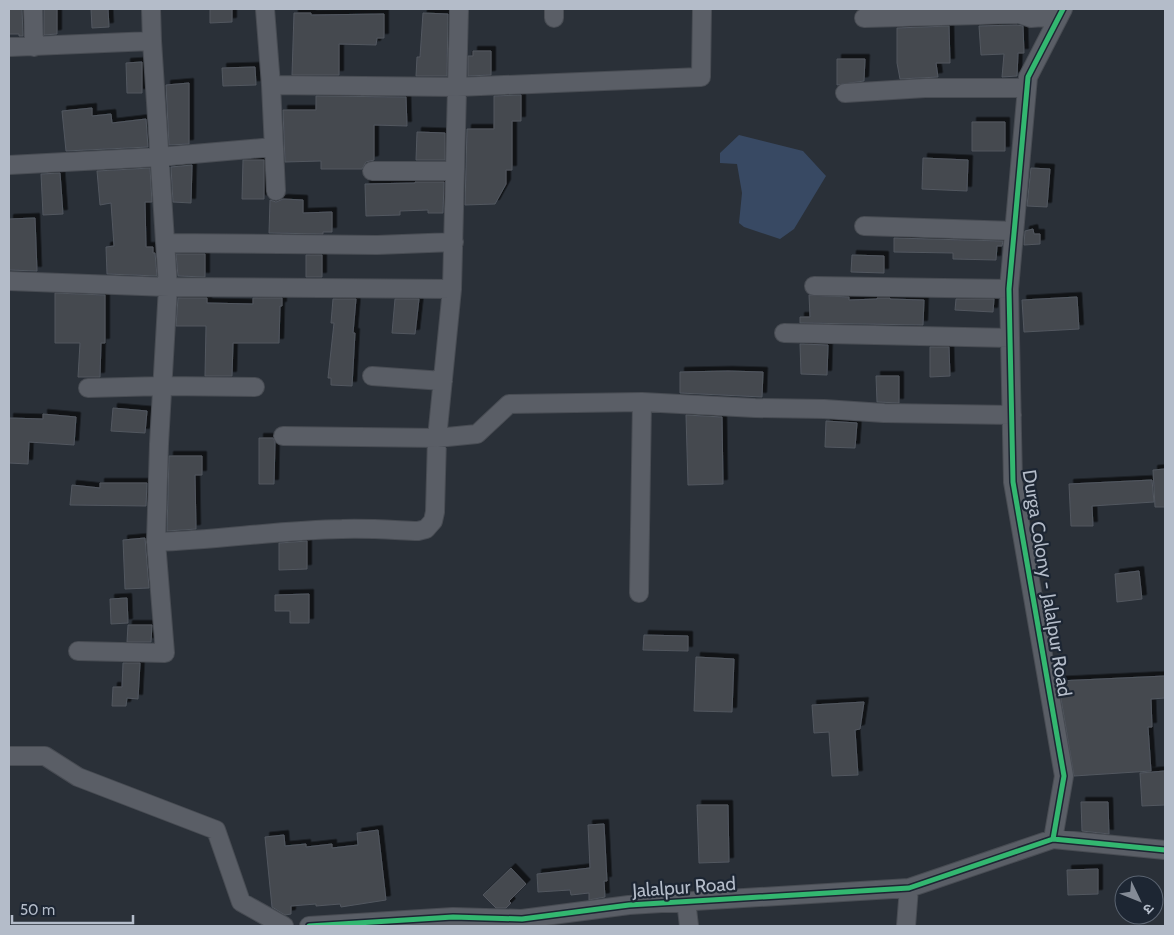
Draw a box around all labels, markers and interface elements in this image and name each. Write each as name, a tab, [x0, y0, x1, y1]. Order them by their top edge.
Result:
street label: Durga Colony - Jalalpur Road	[1018, 468, 1076, 698]
street label: Jalalpur Road	[630, 872, 737, 902]
north arrow	[1114, 875, 1164, 925]
scale bar	[12, 892, 134, 924]
text: उ	[1139, 900, 1158, 919]
text: 50 m	[20, 901, 55, 919]

